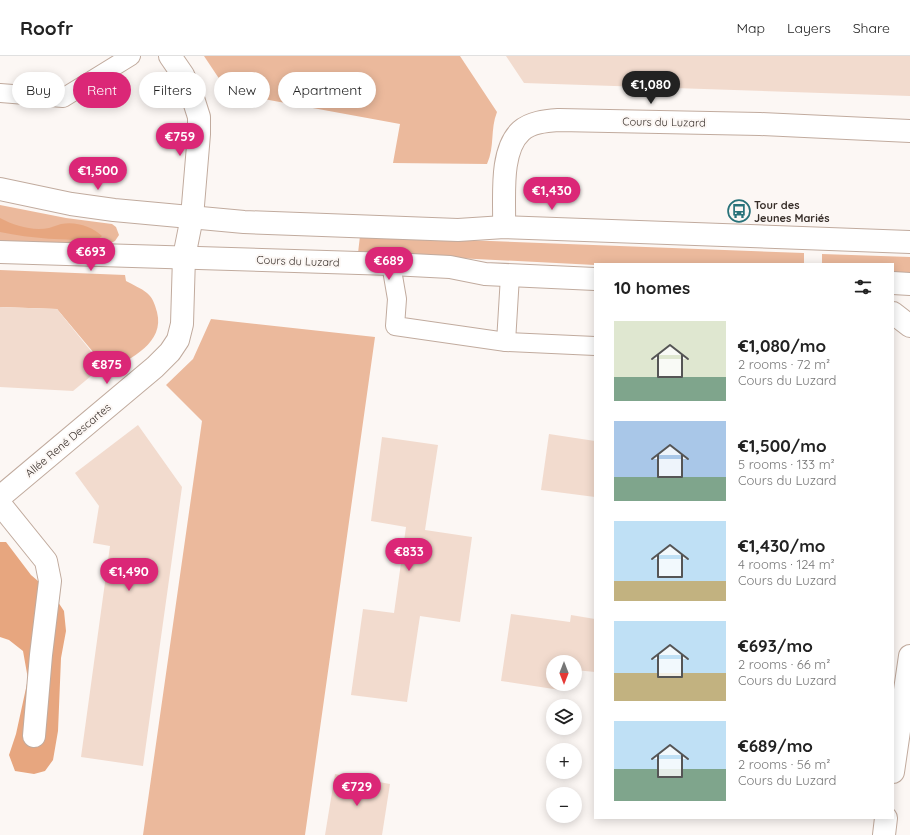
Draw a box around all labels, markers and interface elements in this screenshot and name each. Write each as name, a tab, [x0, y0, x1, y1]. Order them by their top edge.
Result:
text: Roofr	[20, 16, 73, 40]
text: Map	[736, 19, 765, 37]
text: Layers	[787, 19, 831, 37]
text: Share	[853, 19, 890, 37]
pin: €1,080	[618, 71, 684, 105]
chip: Buy	[12, 72, 65, 108]
chip: Rent	[73, 72, 131, 108]
chip: Filters	[139, 72, 206, 108]
chip: New	[214, 72, 270, 108]
chip: Apartment	[278, 72, 376, 108]
text: €1,080	[631, 76, 671, 92]
street label: Cours du Luzard	[622, 114, 706, 130]
pin: €759	[156, 123, 204, 157]
text: €759	[165, 128, 195, 144]
pin: €1,500	[65, 157, 131, 191]
text: €1,500	[78, 162, 118, 178]
pin: €1,430	[519, 177, 585, 211]
text: €1,430	[532, 182, 572, 198]
bus stop icon: Tour des Jeunes Mariés	[726, 198, 752, 224]
place label: Tour des Jeunes Mariés	[754, 198, 830, 225]
pin: €693	[67, 238, 115, 272]
text: €693	[76, 243, 106, 259]
pin: €689	[365, 247, 413, 281]
text: €689	[374, 252, 404, 268]
street label: Cours du Luzard	[256, 253, 340, 269]
icon: filters	[852, 276, 874, 298]
text: 10 homes	[614, 277, 690, 298]
text: €1,080/mo	[738, 335, 826, 356]
icon: home	[646, 337, 694, 385]
pin: €875	[83, 351, 131, 385]
text: €875	[92, 356, 122, 372]
text: 2 rooms · 72 m²	[738, 356, 830, 372]
text: Cours du Luzard	[738, 372, 836, 388]
street label: Allée René Descartes	[22, 400, 114, 480]
text: €1,500/mo	[738, 435, 827, 456]
icon: home	[646, 437, 694, 485]
text: 5 rooms · 133 m²	[738, 456, 835, 472]
text: Cours du Luzard	[738, 472, 836, 488]
text: €1,430/mo	[738, 535, 825, 556]
icon: home	[646, 537, 694, 585]
pin: €833	[385, 538, 433, 572]
text: €833	[394, 543, 424, 559]
text: 4 rooms · 124 m²	[738, 556, 835, 572]
pin: €1,490	[96, 558, 162, 592]
text: €1,490	[109, 563, 149, 579]
text: Cours du Luzard	[738, 572, 836, 588]
text: €693/mo	[738, 635, 813, 656]
icon: home	[646, 637, 694, 685]
north arrow	[546, 655, 582, 691]
map controls	[546, 655, 582, 823]
text: 2 rooms · 66 m²	[738, 656, 830, 672]
text: Cours du Luzard	[738, 672, 836, 688]
button: layers	[546, 699, 582, 735]
text: €689/mo	[738, 735, 813, 756]
icon: home	[646, 737, 694, 785]
button: +	[546, 743, 582, 779]
text: 2 rooms · 56 m²	[738, 756, 830, 772]
text: Cours du Luzard	[738, 772, 836, 788]
pin: €729	[333, 773, 381, 807]
text: €729	[342, 778, 372, 794]
button: −	[546, 787, 582, 823]

